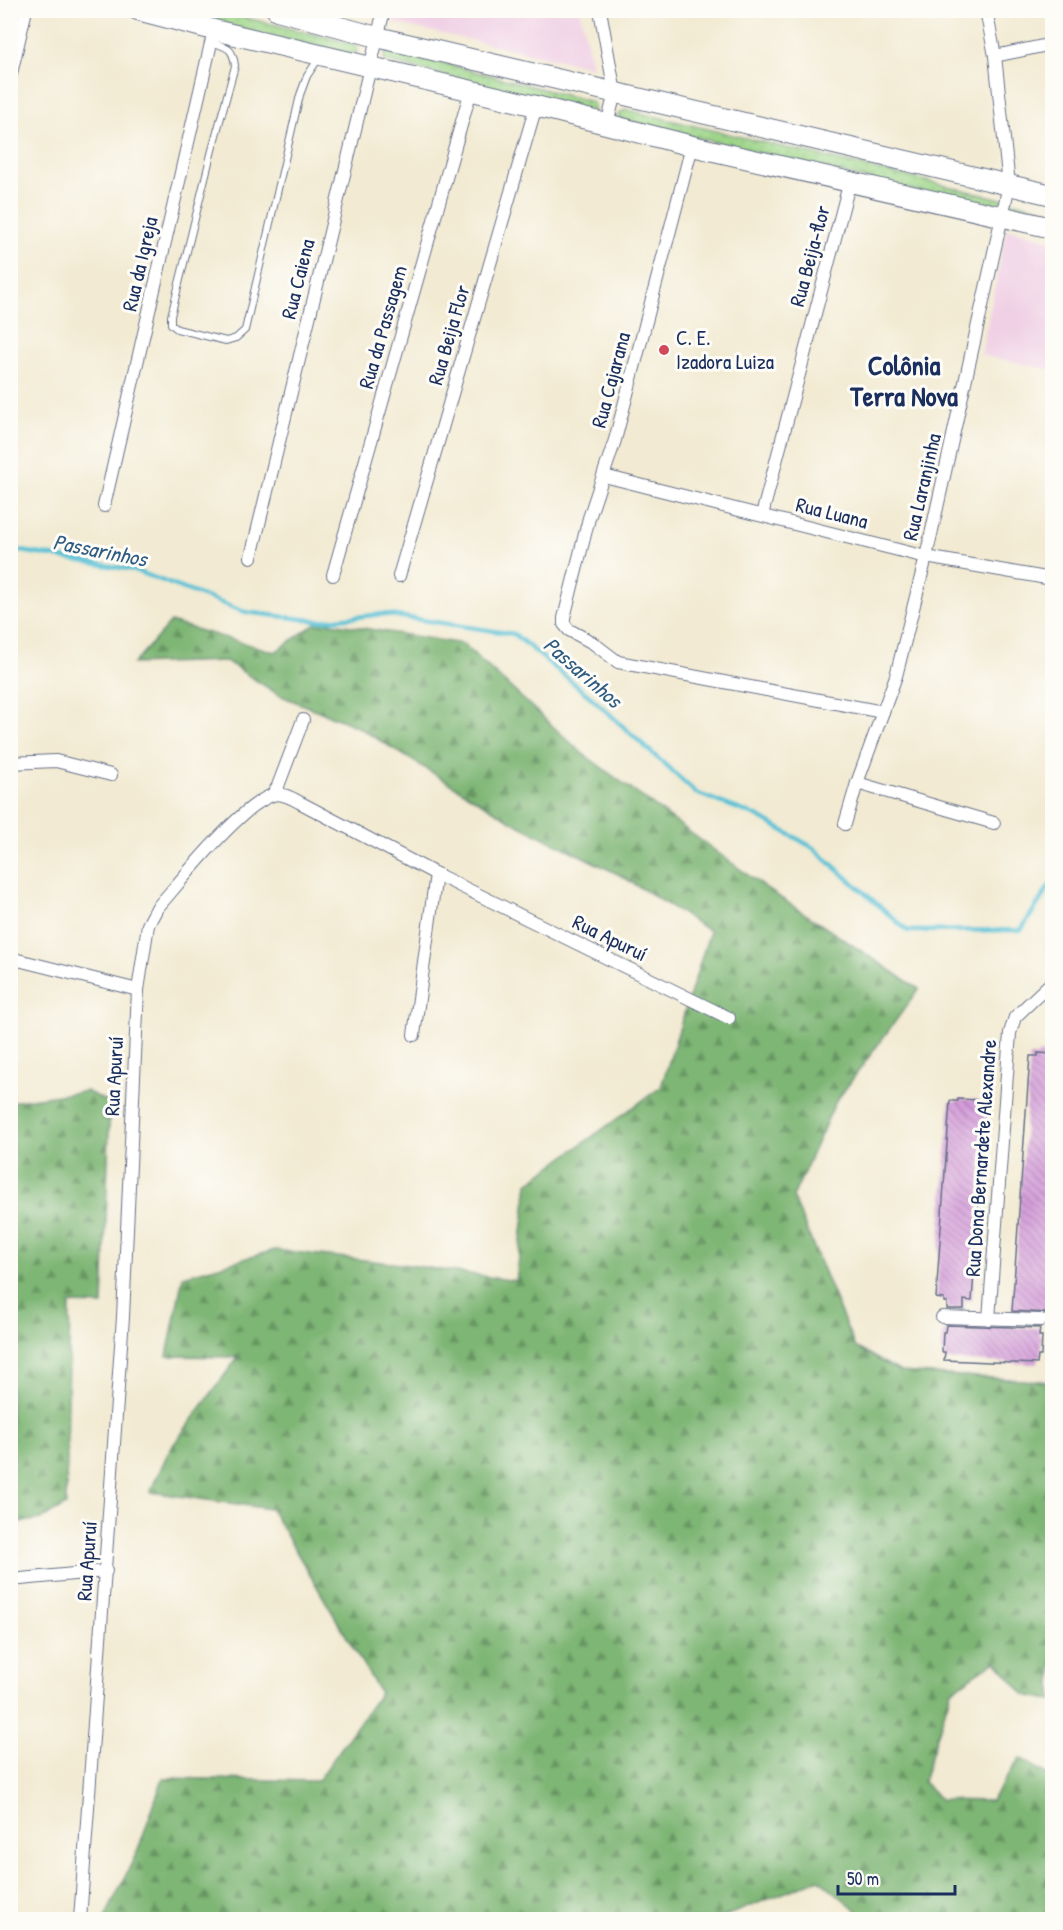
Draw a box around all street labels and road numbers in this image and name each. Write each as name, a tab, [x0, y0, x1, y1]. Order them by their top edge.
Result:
street label: Rua Beija-flor	[782, 202, 837, 310]
street label: Rua da Igreja	[115, 214, 164, 314]
street label: Rua Caiena	[274, 236, 321, 322]
street label: Rua da Passagem	[351, 262, 414, 392]
street label: Rua Beija Flor	[420, 281, 477, 388]
street label: Rua Cajarana	[584, 329, 637, 431]
street label: Rua Laranjinha	[895, 430, 948, 543]
street label: Rua Luana	[793, 490, 871, 535]
street label: Rua Apuruí	[568, 907, 652, 968]
street label: Rua Apuruí	[97, 1035, 130, 1117]
street label: Rua Dona Bernardete Alexandre	[958, 1038, 1003, 1278]
street label: Rua Apuruí	[69, 1520, 104, 1602]

